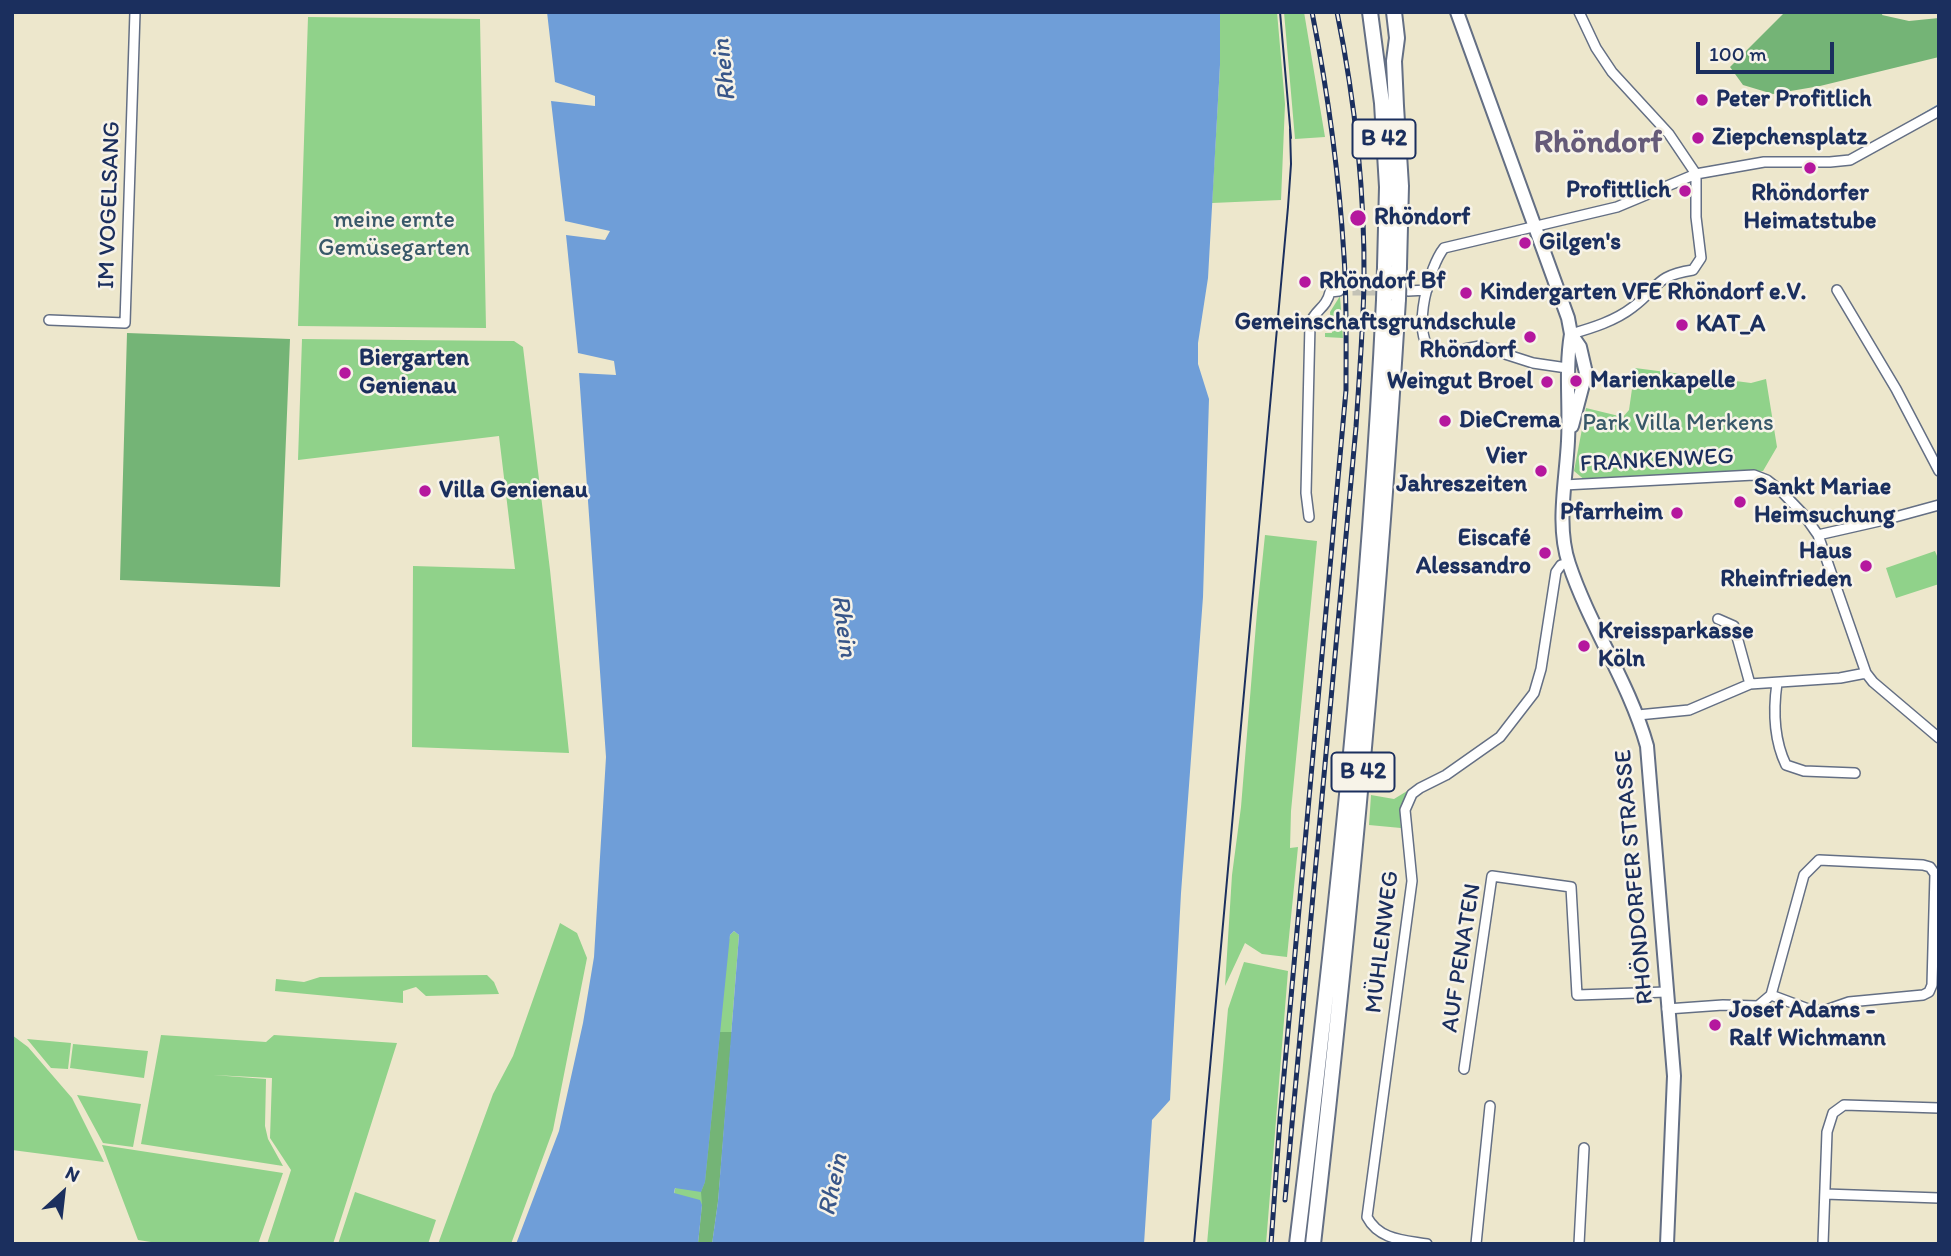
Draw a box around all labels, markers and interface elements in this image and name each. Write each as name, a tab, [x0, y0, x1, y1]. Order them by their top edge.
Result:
scale bar	[1699, 28, 1837, 72]
water label: Rhein	[706, 37, 744, 103]
text: 100 m	[1709, 41, 1767, 66]
place label: Peter Profitlich	[1716, 86, 1871, 114]
marker: Peter Profitlich	[1694, 92, 1710, 108]
street label: IM VOGELSANG	[93, 120, 127, 290]
road number: B 42	[1352, 120, 1416, 158]
place label: Ziepchensplatz	[1712, 124, 1867, 152]
district label: Rhöndorf	[1534, 125, 1662, 163]
marker: Ziepchensplatz	[1690, 130, 1706, 146]
marker: Rhöndorfer Heimatstube	[1802, 160, 1818, 176]
place label: Profittlich	[1566, 177, 1671, 205]
place label: Rhöndorfer Heimatstube	[1744, 180, 1876, 236]
marker: Profittlich	[1677, 183, 1693, 199]
place label: Rhöndorf	[1374, 204, 1470, 232]
park label: meine ernte Gemüsegarten	[318, 207, 470, 263]
marker: Rhöndorf	[1348, 208, 1368, 228]
place label: Gilgen's	[1539, 229, 1621, 257]
marker: Gilgen's	[1517, 235, 1533, 251]
place label: Rhöndorf Bf	[1319, 268, 1445, 296]
marker: Rhöndorf Bf	[1297, 274, 1313, 290]
place label: Kindergarten VFE Rhöndorf e.V.	[1480, 279, 1806, 307]
marker: Kindergarten VFE Rhöndorf e.V.	[1458, 285, 1474, 301]
place label: Gemeinschaftsgrundschule Rhöndorf	[1235, 309, 1516, 365]
place label: KAT_A	[1696, 311, 1765, 339]
marker: KAT_A	[1674, 317, 1690, 333]
marker: Gemeinschaftsgrundschule Rhöndorf	[1522, 329, 1538, 345]
place label: Biergarten Genienau	[359, 345, 469, 401]
marker: Biergarten Genienau	[337, 365, 353, 381]
place label: Marienkapelle	[1590, 367, 1736, 395]
place label: Weingut Broel	[1387, 368, 1533, 396]
marker: Marienkapelle	[1568, 373, 1584, 389]
marker: Weingut Broel	[1539, 374, 1555, 390]
place label: DieCrema	[1459, 407, 1561, 435]
park label: Park Villa Merkens	[1582, 410, 1774, 438]
marker: DieCrema	[1437, 413, 1453, 429]
place label: Vier Jahreszeiten	[1396, 443, 1527, 499]
street label: FRANKENWEG	[1579, 443, 1735, 479]
marker: Vier Jahreszeiten	[1533, 463, 1549, 479]
place label: Sankt Mariae Heimsuchung	[1754, 474, 1895, 530]
place label: Villa Genienau	[439, 477, 588, 505]
marker: Villa Genienau	[417, 483, 433, 499]
marker: Sankt Mariae Heimsuchung	[1732, 494, 1748, 510]
place label: Pfarrheim	[1560, 499, 1663, 527]
marker: Pfarrheim	[1669, 505, 1685, 521]
place label: Eiscafé Alessandro	[1416, 525, 1531, 581]
place label: Haus Rheinfrieden	[1720, 538, 1852, 594]
marker: Eiscafé Alessandro	[1537, 545, 1553, 561]
marker: Haus Rheinfrieden	[1858, 558, 1874, 574]
water label: Rhein	[823, 593, 863, 659]
place label: Kreissparkasse Köln	[1598, 618, 1754, 674]
marker: Kreissparkasse Köln	[1576, 638, 1592, 654]
street label: RHÖNDORFER STRASSE	[1610, 748, 1660, 1006]
road number: B 42	[1332, 752, 1394, 792]
street label: MÜHLENWEG	[1360, 869, 1406, 1015]
street label: AUF PENATEN	[1436, 881, 1488, 1035]
place label: Josef Adams - Ralf Wichmann	[1729, 997, 1886, 1053]
marker: Josef Adams - Ralf Wichmann	[1707, 1017, 1723, 1033]
water label: Rhein	[812, 1151, 856, 1219]
north arrow	[28, 1158, 98, 1228]
text: N	[62, 1161, 84, 1187]

